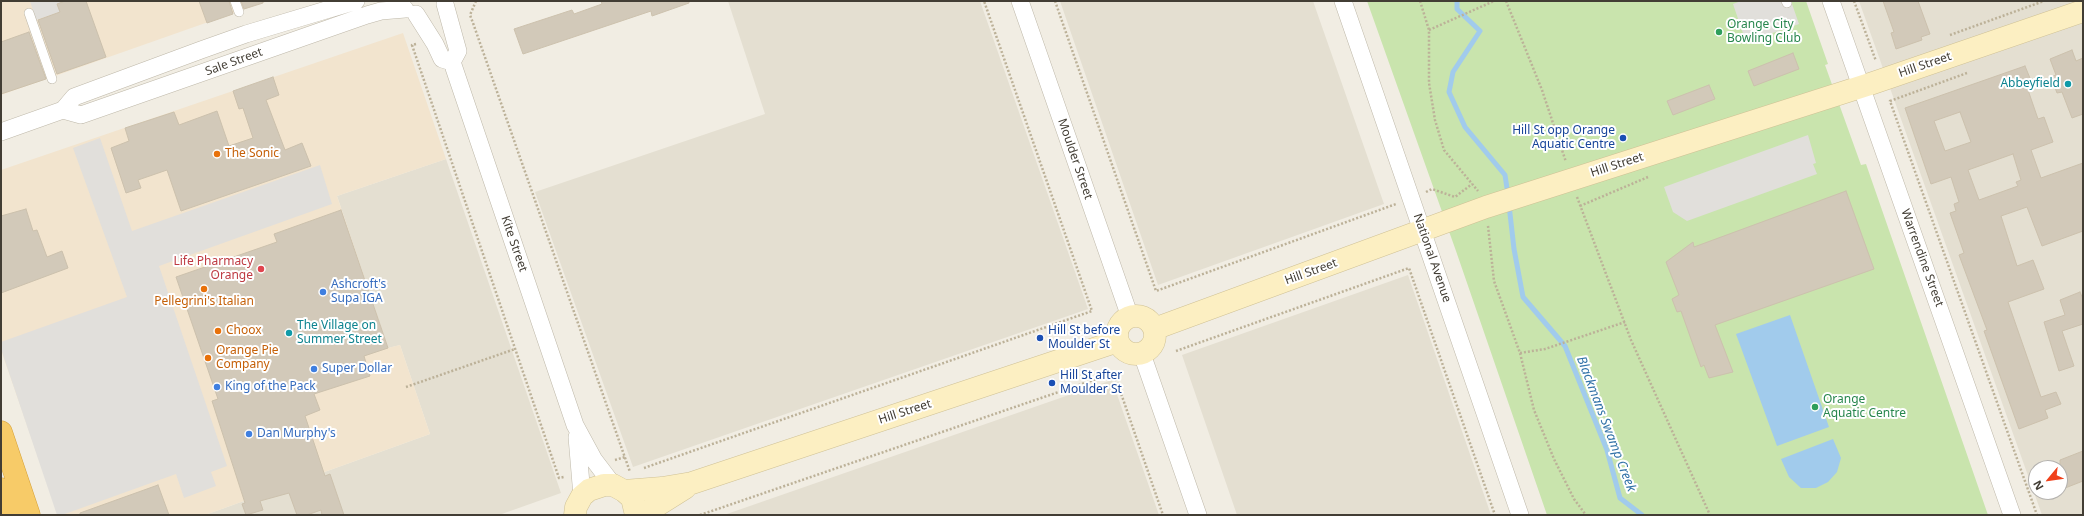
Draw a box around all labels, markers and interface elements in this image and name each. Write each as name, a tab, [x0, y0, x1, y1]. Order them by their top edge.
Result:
place label: Orange City Bowling Club	[1727, 18, 1801, 46]
marker: Orange City Bowling Club	[1714, 27, 1724, 37]
street label: Sale Street	[203, 45, 265, 79]
street label: Hill Street	[1897, 49, 1953, 81]
place label: Abbeyfield	[2000, 77, 2060, 91]
marker: Abbeyfield	[2063, 79, 2073, 89]
street label: Moulder Street	[1054, 117, 1096, 201]
place label: Hill St opp Orange Aquatic Centre	[1512, 124, 1615, 152]
marker: Hill St opp Orange Aquatic Centre	[1618, 133, 1628, 143]
place label: The Sonic	[225, 147, 279, 161]
marker: The Sonic	[212, 149, 222, 159]
street label: Hill Street	[1589, 150, 1645, 180]
street label: Warrendine Street	[1898, 207, 1946, 309]
street label: National Avenue	[1410, 212, 1454, 304]
street label: Kite Street	[498, 214, 530, 274]
place label: Life Pharmacy Orange	[173, 255, 253, 283]
street label: Hill Street	[1283, 256, 1339, 288]
marker: Life Pharmacy Orange	[256, 264, 266, 274]
place label: Ashcroft's Supa IGA	[331, 278, 386, 306]
marker: Pellegrini's Italian	[199, 284, 209, 294]
marker: Ashcroft's Supa IGA	[318, 287, 328, 297]
place label: Pellegrini's Italian	[154, 295, 254, 309]
place label: The Village on Summer Street	[297, 319, 382, 347]
place label: Choox	[226, 324, 262, 338]
place label: Hill St before Moulder St	[1048, 324, 1120, 352]
marker: Choox	[213, 326, 223, 336]
marker: The Village on Summer Street	[284, 328, 294, 338]
marker: Hill St before Moulder St	[1035, 333, 1045, 343]
place label: Orange Pie Company	[216, 344, 279, 372]
marker: Orange Pie Company	[203, 353, 213, 363]
water label: Blackmans Swamp Creek	[1573, 354, 1639, 494]
place label: Super Dollar	[322, 362, 392, 376]
marker: Super Dollar	[309, 364, 319, 374]
place label: Hill St after Moulder St	[1060, 369, 1122, 397]
marker: Hill St after Moulder St	[1047, 378, 1057, 388]
place label: King of the Pack	[225, 380, 316, 394]
marker: King of the Pack	[212, 382, 222, 392]
place label: Orange Aquatic Centre	[1823, 393, 1906, 421]
street label: Hill Street	[877, 397, 933, 427]
marker: Orange Aquatic Centre	[1810, 402, 1820, 412]
place label: Dan Murphy's	[257, 427, 336, 441]
marker: Dan Murphy's	[244, 429, 254, 439]
north arrow	[2028, 460, 2068, 500]
text: N	[2029, 478, 2047, 493]

